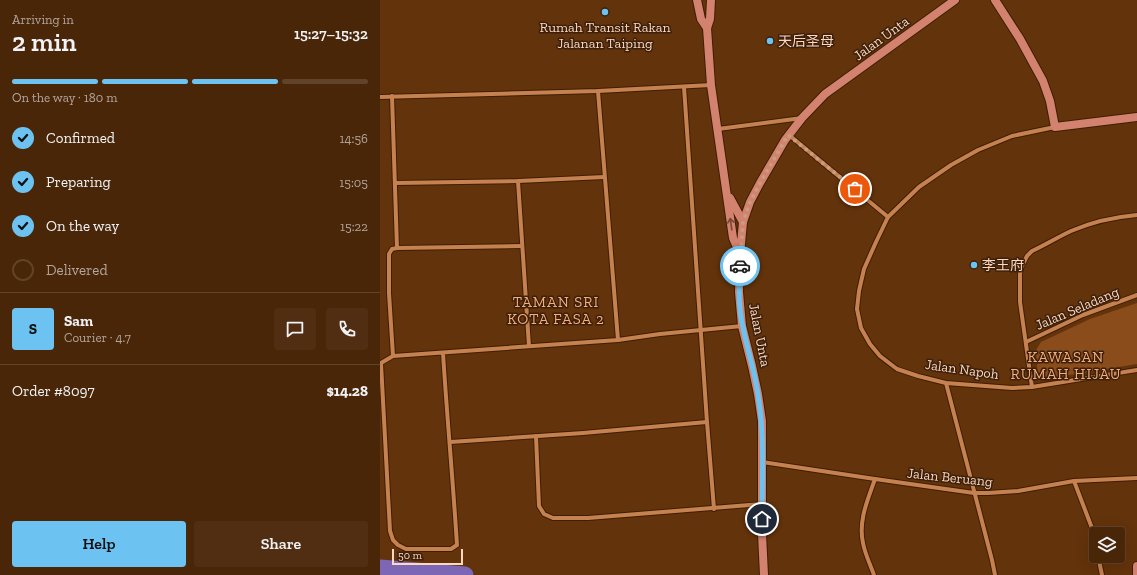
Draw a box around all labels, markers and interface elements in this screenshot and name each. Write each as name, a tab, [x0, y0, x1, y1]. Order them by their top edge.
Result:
marker: Rumah Transit Rakan Jalanan Taiping	[600, 7, 610, 17]
text: Arriving in	[12, 12, 74, 27]
street label: Jalan Unta	[850, 13, 912, 64]
place label: Rumah Transit Rakan Jalanan Taiping	[540, 19, 670, 52]
text: 15:27–15:32	[294, 25, 368, 43]
text: 2 min	[12, 26, 76, 58]
place label: 天后圣母	[778, 33, 834, 50]
marker: 天后圣母	[765, 36, 775, 46]
text: On the way · 180 m	[12, 90, 117, 105]
icon: check	[12, 127, 34, 149]
text: Confirmed	[46, 129, 115, 147]
text: 14:56	[340, 131, 368, 146]
icon: check	[12, 171, 34, 193]
pin	[838, 172, 872, 206]
text: Preparing	[46, 173, 111, 191]
text: 15:05	[339, 175, 368, 190]
icon: bag	[844, 178, 866, 200]
icon: check	[12, 215, 34, 237]
text: On the way	[46, 217, 119, 235]
one-way arrow	[727, 218, 735, 231]
text: 15:22	[340, 219, 368, 234]
courier	[720, 246, 760, 286]
icon: car	[729, 255, 751, 277]
place label: 李王府	[982, 257, 1024, 274]
marker: 李王府	[969, 260, 979, 270]
text: Delivered	[46, 261, 108, 279]
street label: Jalan Seladang	[1033, 283, 1122, 334]
district label: TAMAN SRI KOTA FASA 2	[507, 293, 605, 328]
street label: Jalan Unta	[745, 302, 774, 368]
button: chat	[274, 308, 316, 350]
button: phone	[326, 308, 368, 350]
text: Sam	[64, 312, 93, 330]
text: S	[29, 320, 37, 338]
text: Courier · 4.7	[64, 330, 131, 345]
district label: KAWASAN RUMAH HIJAU	[1011, 348, 1121, 383]
street label: Jalan Napoh	[924, 356, 1000, 383]
text: Order #8097	[12, 382, 95, 400]
text: $14.28	[326, 382, 368, 400]
street label: Jalan Beruang	[906, 465, 994, 490]
pin	[745, 502, 779, 536]
icon: home	[751, 508, 773, 530]
button: Help	[12, 521, 186, 567]
button: Share	[194, 521, 368, 567]
map controls	[1089, 527, 1125, 563]
button: layers	[1089, 527, 1125, 563]
scale bar	[392, 547, 463, 566]
text: 50 m	[398, 549, 422, 562]

